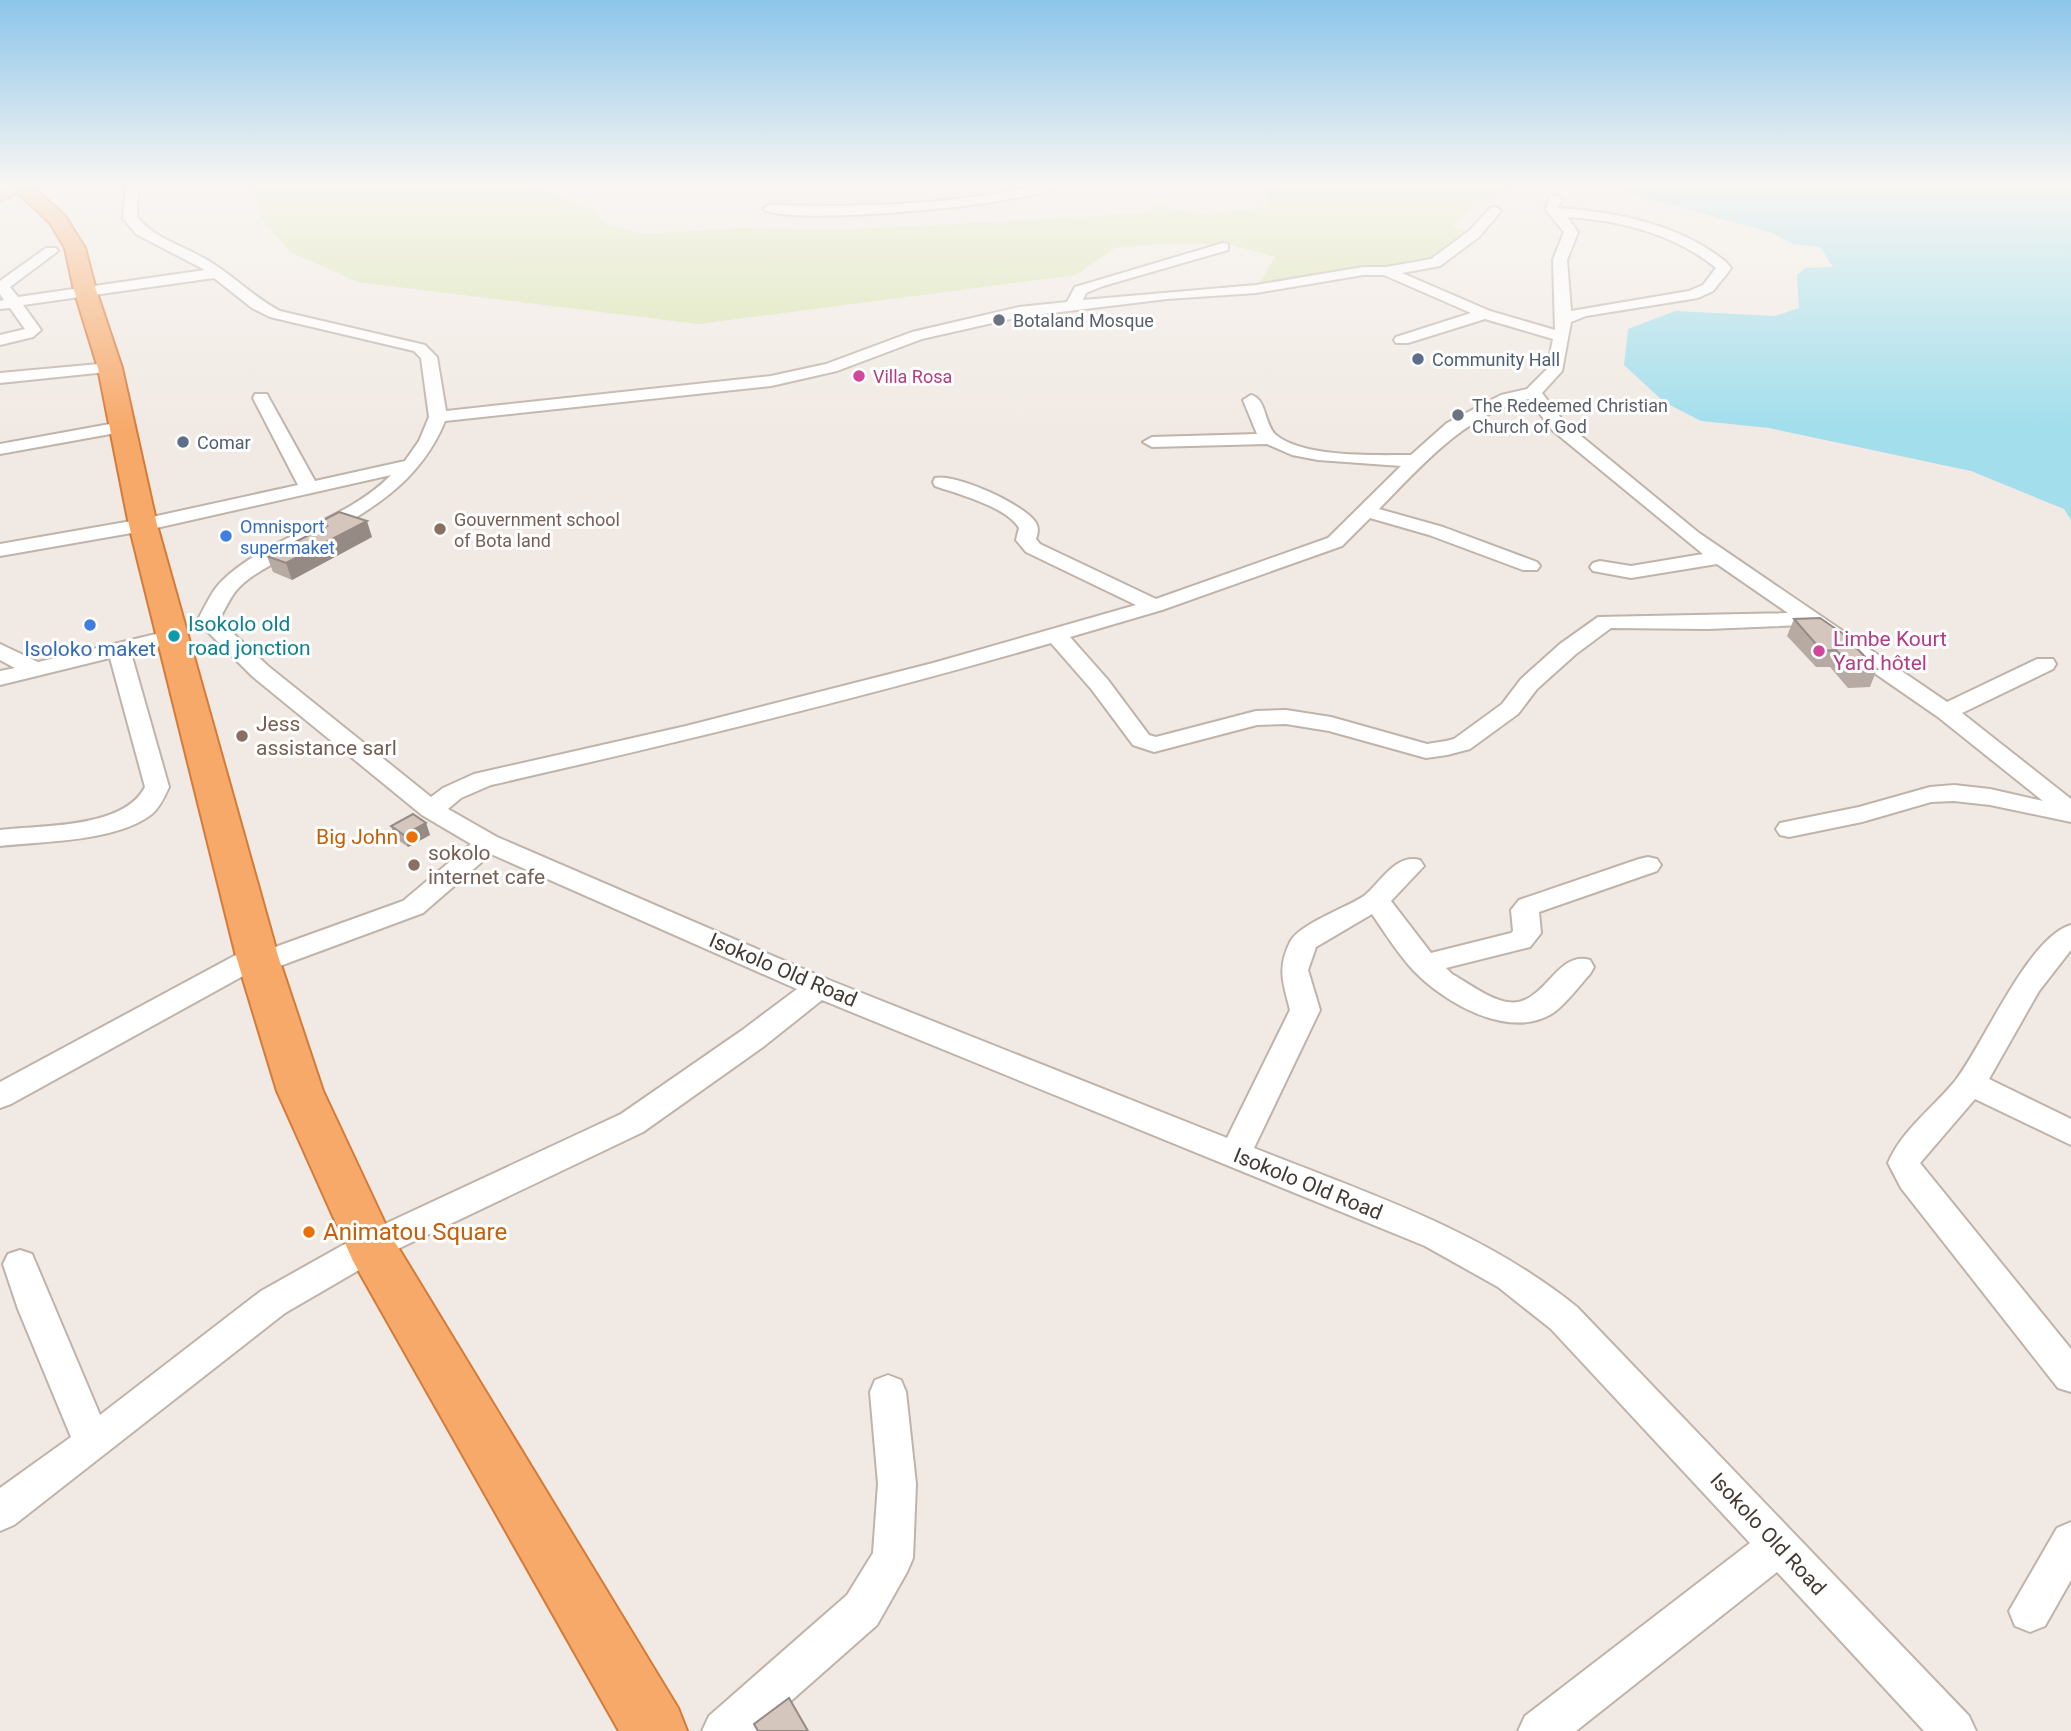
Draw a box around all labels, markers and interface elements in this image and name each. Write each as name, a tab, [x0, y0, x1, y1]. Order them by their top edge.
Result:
place label: Botaland Mosque	[1013, 310, 1154, 331]
marker: Botaland Mosque	[991, 312, 1007, 328]
place label: Community Hall	[1432, 349, 1560, 370]
marker: Community Hall	[1410, 351, 1426, 367]
place label: Villa Rosa	[873, 366, 952, 387]
marker: Villa Rosa	[851, 368, 867, 384]
place label: The Redeemed Christian Church of God	[1472, 395, 1668, 437]
marker: The Redeemed Christian Church of God	[1450, 407, 1466, 423]
place label: Comar	[197, 432, 251, 453]
marker: Comar	[175, 434, 191, 450]
place label: Gouvernment school of Bota land	[454, 509, 620, 551]
place label: Omnisport supermaket	[240, 516, 335, 558]
marker: Gouvernment school of Bota land	[432, 521, 448, 537]
marker: Omnisport supermaket	[218, 528, 234, 544]
place label: Isokolo old road jonction	[188, 612, 311, 660]
marker: Isoloko maket	[82, 617, 98, 633]
place label: Limbe Kourt Yard hôtel	[1833, 627, 1947, 675]
marker: Isokolo old road jonction	[166, 628, 182, 644]
place label: Isoloko maket	[24, 637, 156, 661]
marker: Limbe Kourt Yard hôtel	[1811, 643, 1827, 659]
place label: Jess assistance sarl	[256, 712, 397, 760]
marker: Jess assistance sarl	[234, 728, 250, 744]
place label: Big John	[316, 825, 398, 849]
marker: Big John	[404, 829, 420, 845]
place label: sokolo internet cafe	[428, 841, 545, 889]
marker: sokolo internet cafe	[406, 857, 422, 873]
street label: Isokolo Old Road	[705, 928, 861, 1012]
street label: Isokolo Old Road	[1230, 1143, 1386, 1225]
place label: Animatou Square	[323, 1218, 507, 1246]
marker: Animatou Square	[301, 1224, 317, 1240]
street label: Isokolo Old Road	[1705, 1468, 1831, 1600]

